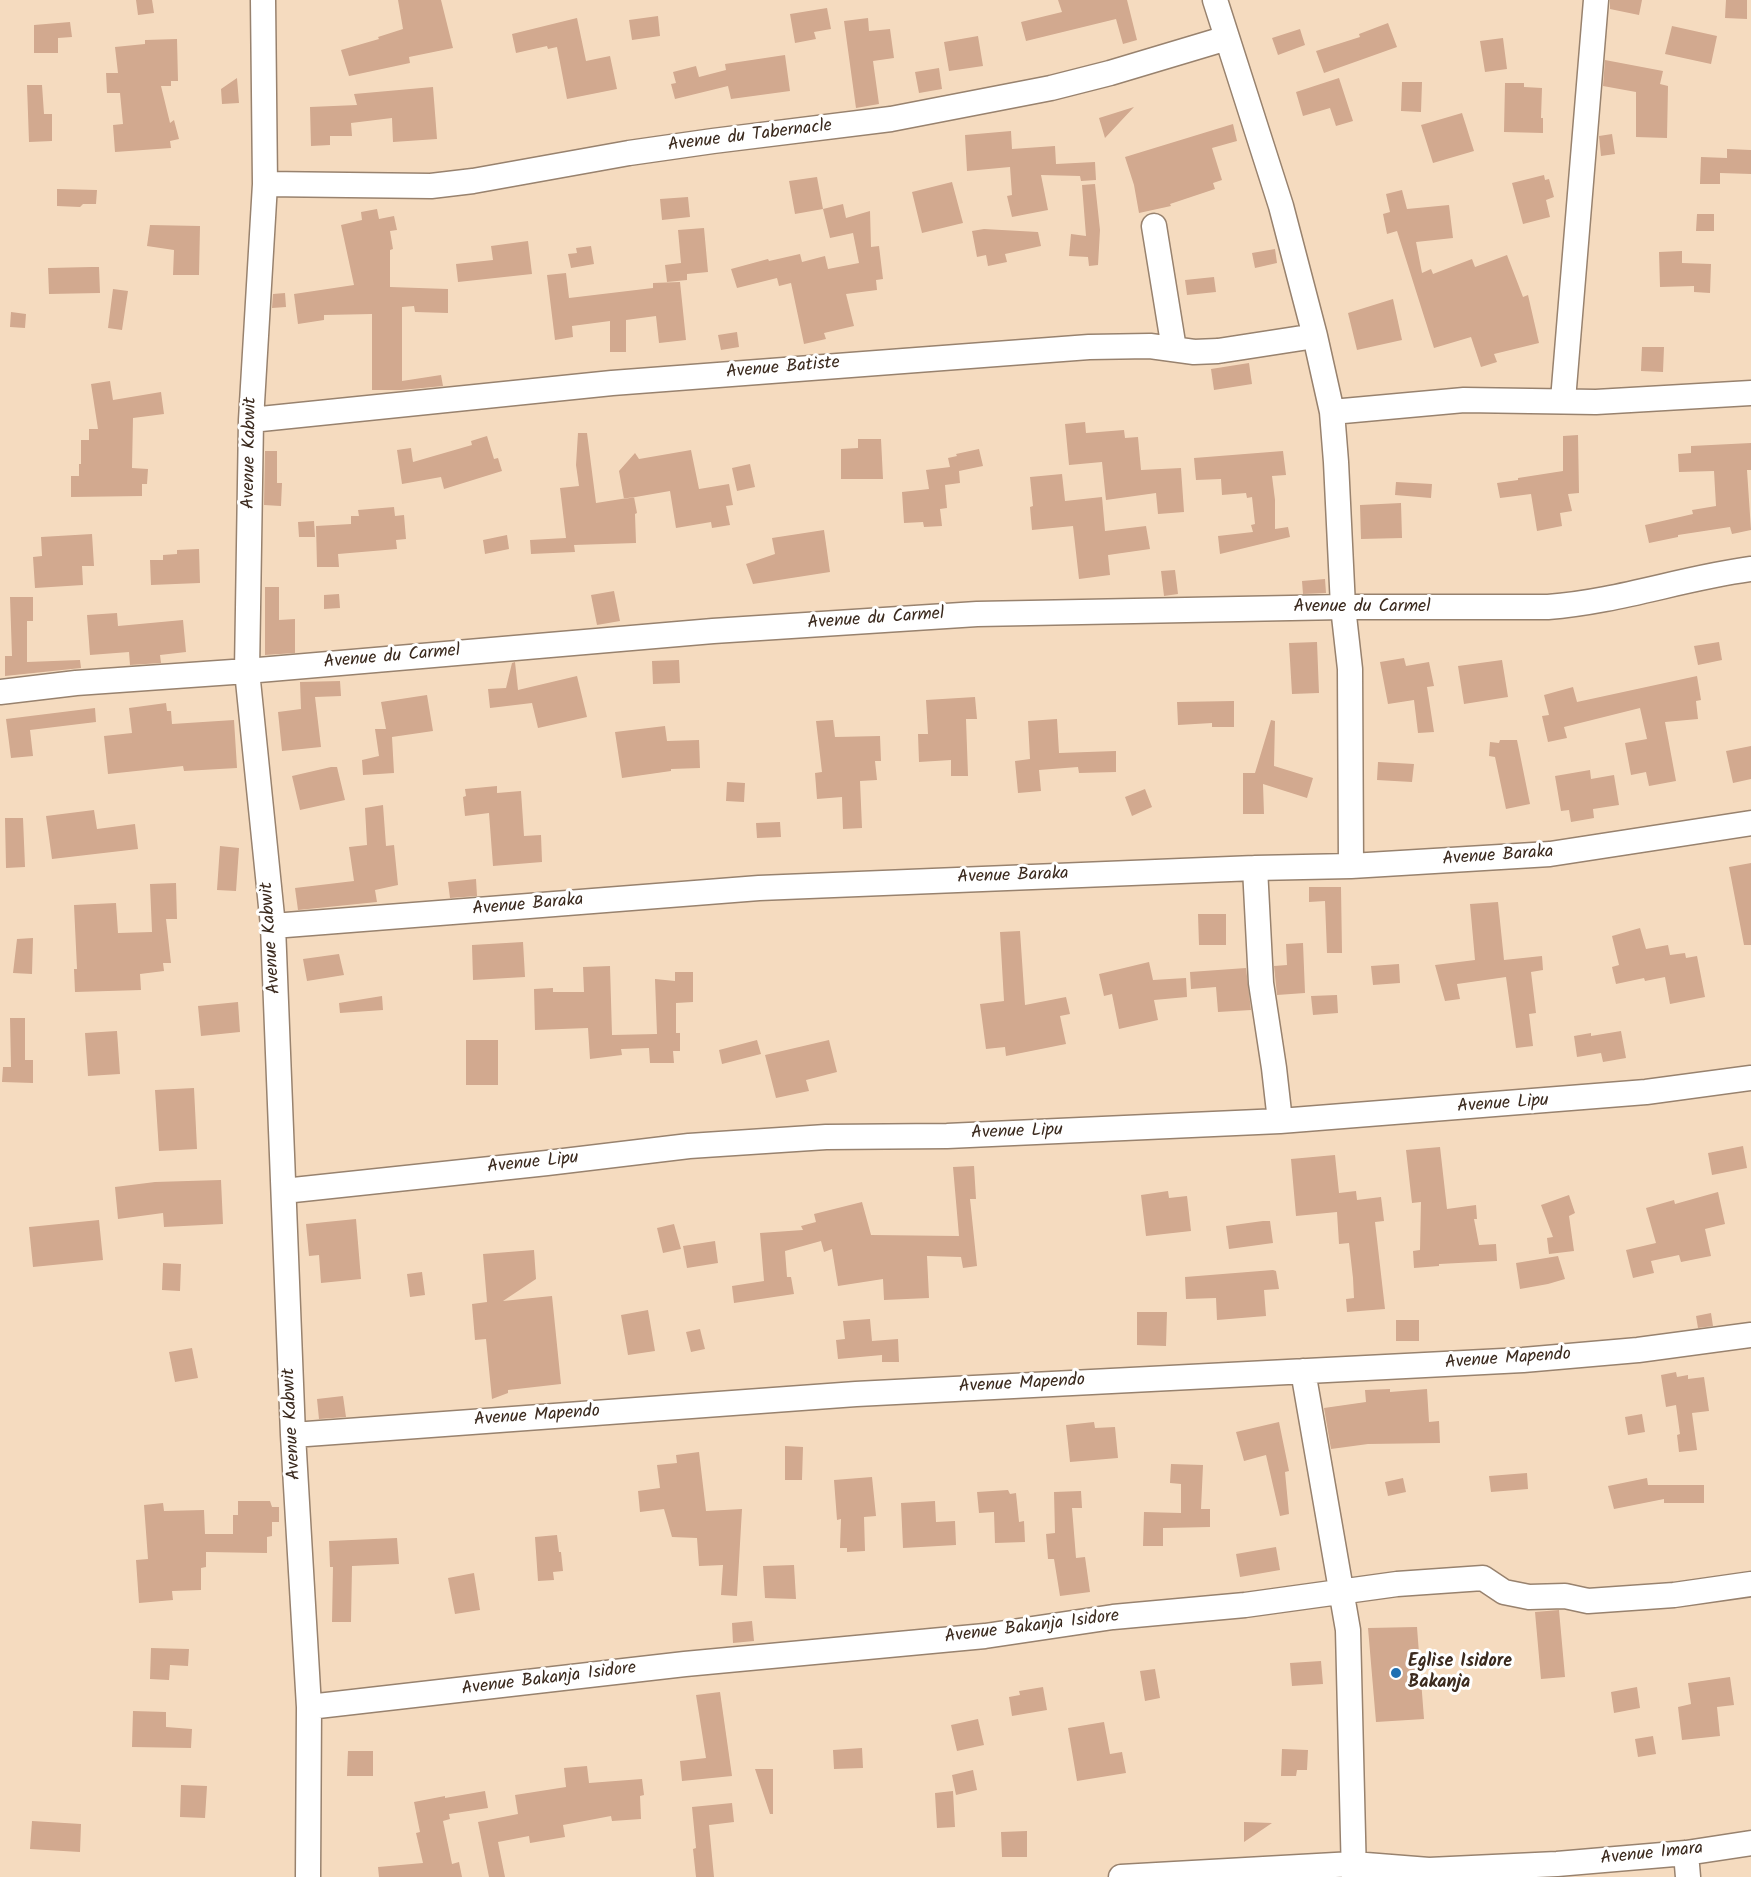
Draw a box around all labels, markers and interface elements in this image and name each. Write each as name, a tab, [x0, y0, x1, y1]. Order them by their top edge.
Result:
street label: Avenue du Tabernacle	[667, 116, 833, 158]
street label: Avenue Batiste	[725, 353, 841, 385]
street label: Avenue Kabwit	[239, 397, 263, 509]
street label: Avenue du Carmel	[1293, 597, 1431, 619]
street label: Avenue du Carmel	[807, 604, 945, 636]
street label: Avenue du Carmel	[323, 641, 461, 675]
street label: Avenue Baraka	[1442, 842, 1554, 872]
street label: Avenue Baraka	[957, 864, 1069, 890]
street label: Avenue Kabwit	[257, 881, 287, 995]
street label: Avenue Baraka	[472, 890, 584, 922]
street label: Avenue Lipu	[1457, 1091, 1549, 1119]
street label: Avenue Lipu	[971, 1121, 1063, 1145]
street label: Avenue Lipu	[486, 1148, 580, 1180]
street label: Avenue Mapendo	[1444, 1345, 1572, 1375]
street label: Avenue Kabwit	[279, 1367, 307, 1481]
street label: Avenue Mapendo	[958, 1371, 1086, 1399]
street label: Avenue Mapendo	[473, 1402, 601, 1432]
street label: Avenue Bakanja Isidore	[944, 1607, 1120, 1649]
place label: Eglise Isidore Bakanja	[1408, 1652, 1512, 1694]
street label: Avenue Bakanja Isidore	[461, 1659, 637, 1701]
marker: Eglise Isidore Bakanja	[1389, 1666, 1403, 1680]
street label: Avenue Imara	[1600, 1839, 1704, 1871]

